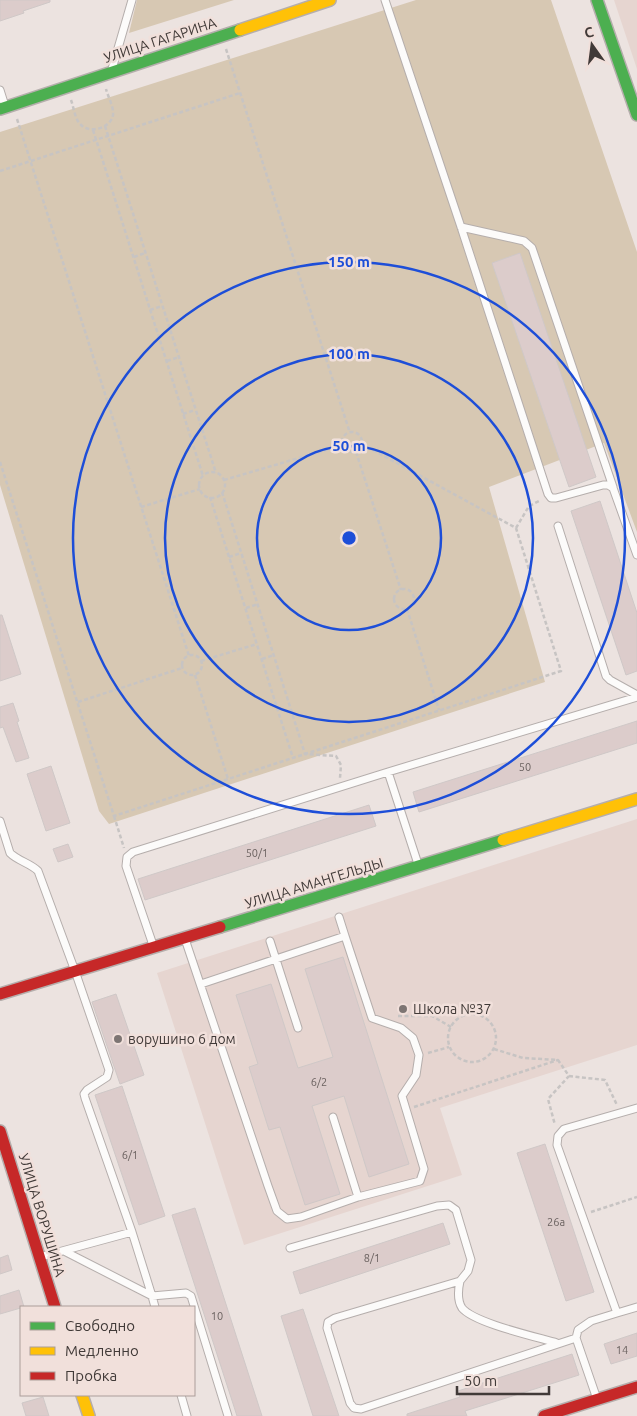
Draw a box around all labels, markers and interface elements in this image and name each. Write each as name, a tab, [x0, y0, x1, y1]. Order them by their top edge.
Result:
street label: УЛИЦА ГАГАРИНА	[102, 14, 218, 66]
north arrow	[567, 20, 617, 70]
text: С	[583, 24, 595, 41]
text: 150 m	[328, 253, 370, 270]
text: 100 m	[328, 345, 370, 362]
text: 50 m	[332, 437, 366, 454]
centre of rings	[340, 529, 358, 547]
house number: 50	[519, 761, 531, 773]
house number: 50/1	[246, 847, 268, 859]
street label: УЛИЦА АМАНГЕЛЬДЫ	[243, 854, 385, 912]
place label: Школа №37	[413, 1001, 492, 1017]
marker: Школа №37	[397, 1003, 409, 1015]
place label: ворушино 6 дом	[128, 1031, 236, 1047]
marker: ворушино 6 дом	[112, 1033, 124, 1045]
house number: 6/2	[311, 1076, 327, 1088]
house number: 6/1	[122, 1149, 138, 1161]
street label: УЛИЦА ВОРУШИНА	[16, 1152, 68, 1278]
house number: 26а	[547, 1216, 565, 1228]
house number: 8/1	[364, 1252, 380, 1264]
legend	[20, 1306, 195, 1396]
house number: 10	[211, 1310, 223, 1322]
text: Свободно	[65, 1317, 135, 1334]
text: Медленно	[65, 1342, 139, 1359]
house number: 14	[616, 1344, 628, 1356]
scale bar	[457, 1364, 550, 1396]
text: Пробка	[65, 1367, 117, 1384]
text: 50 m	[464, 1372, 497, 1389]

